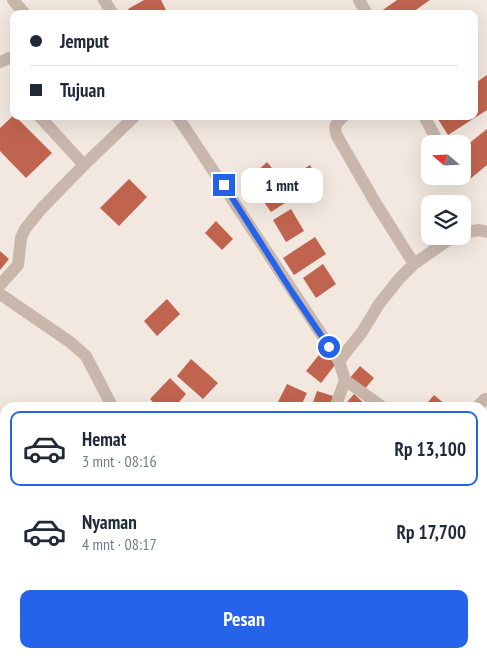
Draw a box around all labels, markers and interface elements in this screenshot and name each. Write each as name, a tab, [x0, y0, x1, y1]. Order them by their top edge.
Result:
text: Jemput	[60, 29, 109, 53]
text: Tujuan	[60, 78, 105, 102]
north arrow	[421, 135, 471, 185]
map controls	[421, 135, 471, 245]
callout: 1 mnt	[242, 168, 324, 202]
route end	[213, 174, 235, 196]
text: 1 mnt	[265, 175, 299, 195]
button: layers	[421, 195, 471, 245]
route start	[318, 336, 340, 358]
icon: car	[22, 426, 67, 471]
text: Hemat	[82, 427, 126, 451]
text: Rp 13,100	[395, 437, 466, 461]
text: 3 mnt · 08:16	[82, 451, 157, 471]
icon: car	[22, 509, 67, 554]
text: Nyaman	[82, 510, 137, 534]
text: Rp 17,700	[396, 520, 466, 544]
text: 4 mnt · 08:17	[82, 534, 157, 554]
button: Pesan	[20, 590, 468, 648]

